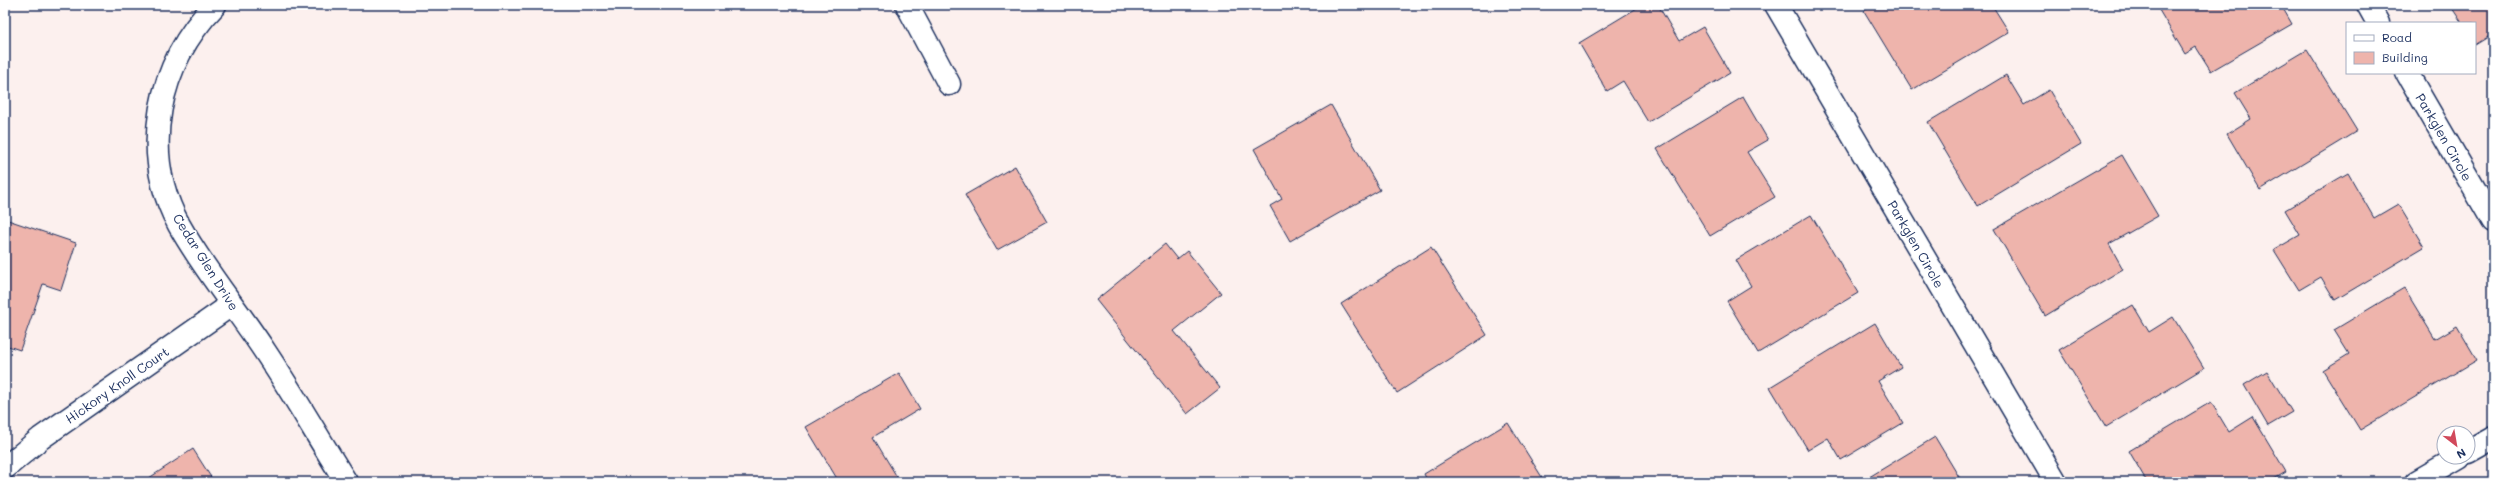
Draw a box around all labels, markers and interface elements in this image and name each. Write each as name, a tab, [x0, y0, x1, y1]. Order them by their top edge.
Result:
legend	[2346, 22, 2476, 74]
text: Road	[2382, 29, 2412, 45]
text: Building	[2382, 49, 2428, 65]
street label: Parkglen Circle	[2412, 90, 2476, 184]
street label: Parkglen Circle	[1884, 197, 1948, 291]
street label: Cedar Glen Drive	[170, 210, 243, 313]
street label: Hickory Knoll Court	[62, 342, 172, 427]
north arrow	[2436, 425, 2476, 465]
text: N	[2454, 445, 2469, 463]

